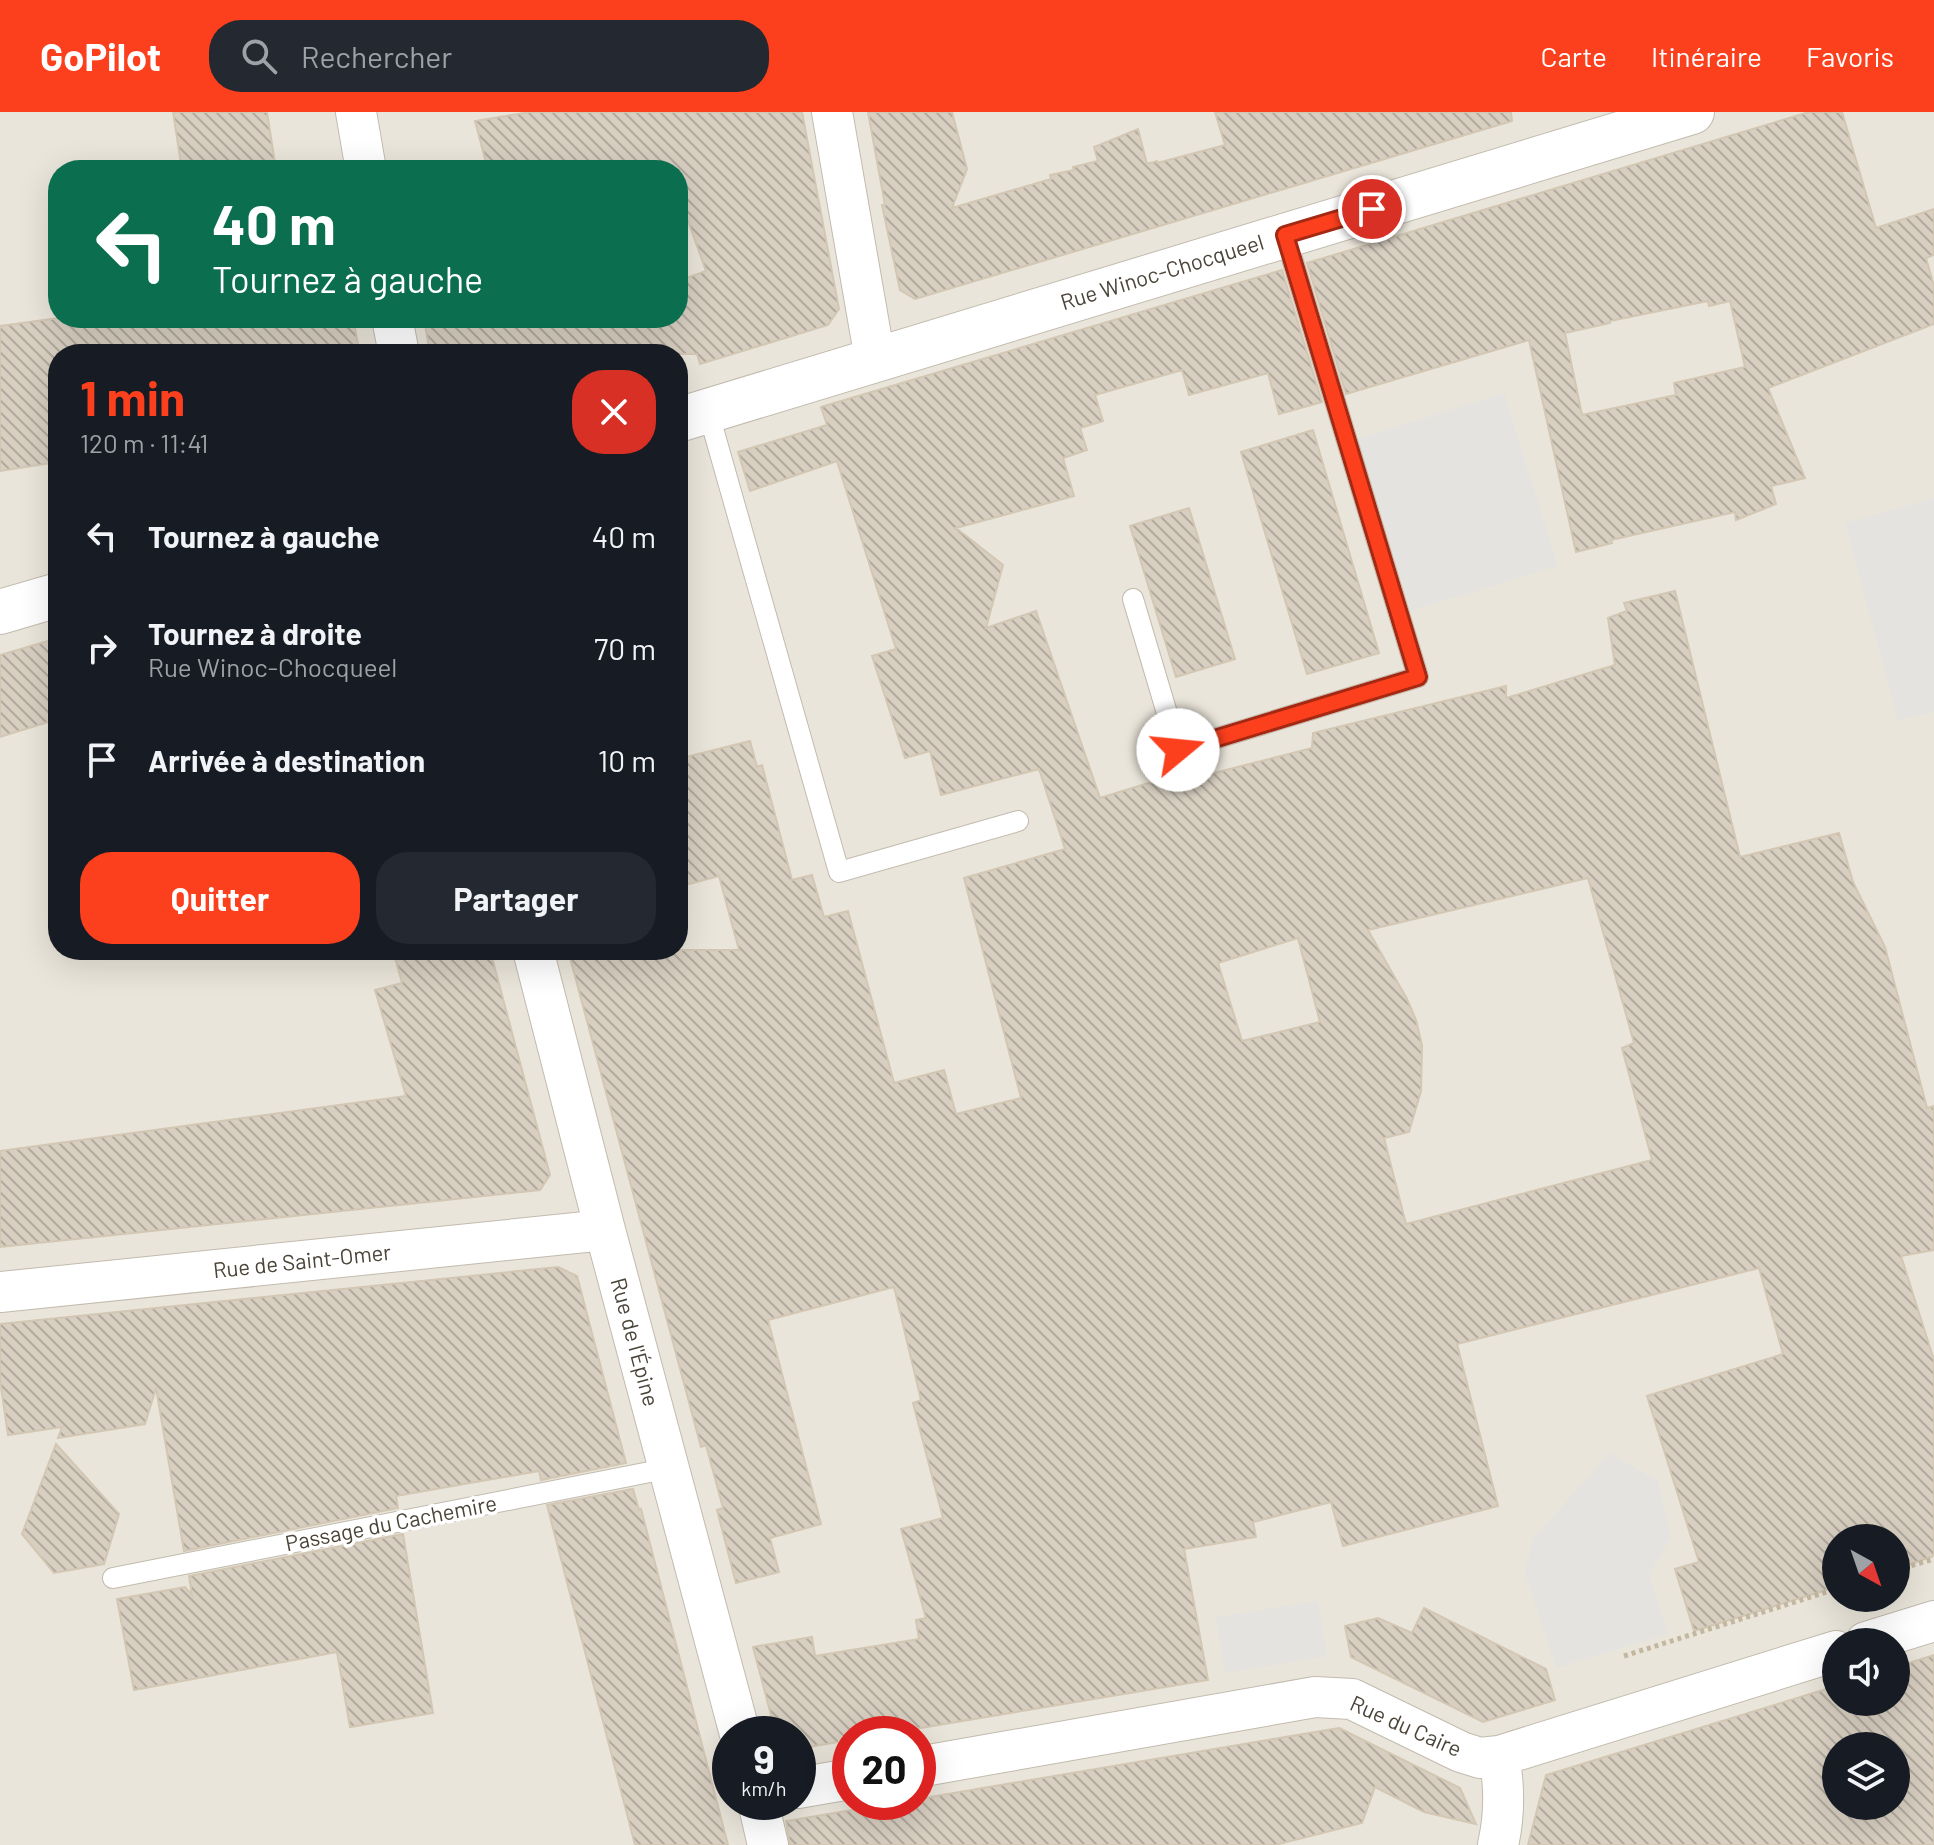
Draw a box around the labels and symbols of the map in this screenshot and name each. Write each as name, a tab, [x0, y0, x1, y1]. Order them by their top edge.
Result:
pin	[1338, 175, 1406, 243]
street label: Rue Winoc-Chocqueel	[1057, 228, 1266, 314]
position arrow	[1136, 708, 1220, 792]
street label: Rue de Saint-Omer	[212, 1238, 392, 1282]
street label: Rue de l'Épine	[606, 1275, 666, 1409]
street label: Passage du Cachemire	[283, 1489, 499, 1555]
north arrow	[1822, 1524, 1910, 1612]
street label: Rue du Caire	[1347, 1689, 1466, 1761]
speed limit sign: 20	[832, 1716, 936, 1820]

